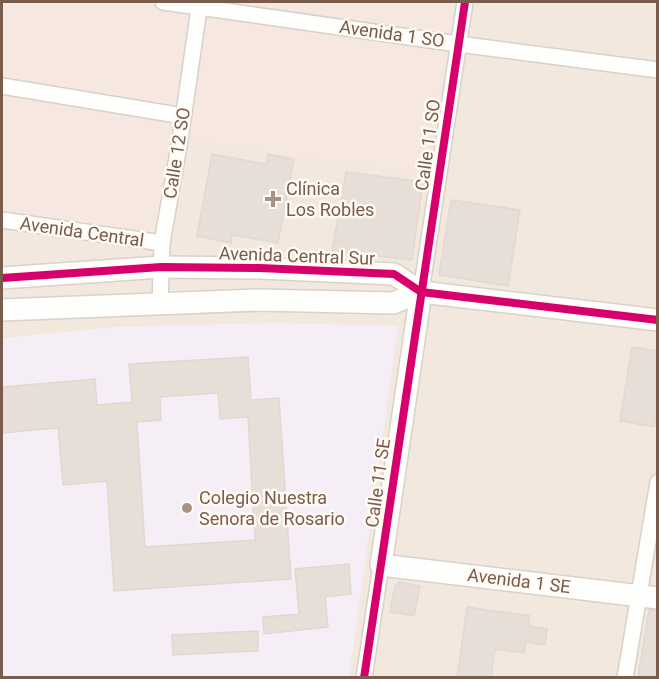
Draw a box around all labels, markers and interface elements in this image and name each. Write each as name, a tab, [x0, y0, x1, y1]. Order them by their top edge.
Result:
street label: Avenida 1 SO	[338, 16, 446, 51]
street label: Calle 11 SO	[411, 98, 444, 192]
street label: Calle 12 SO	[159, 106, 194, 200]
place label: Clínica Los Robles	[286, 178, 374, 220]
marker: Clínica Los Robles	[264, 190, 282, 208]
street label: Avenida Central	[19, 212, 146, 251]
street label: Avenida Central Sur	[219, 242, 376, 269]
street label: Calle 11 SE	[361, 437, 394, 529]
place label: Colegio Nuestra Senora de Rosario	[199, 487, 345, 529]
marker: Colegio Nuestra Senora de Rosario	[180, 501, 194, 515]
street label: Avenida 1 SE	[466, 564, 572, 597]

